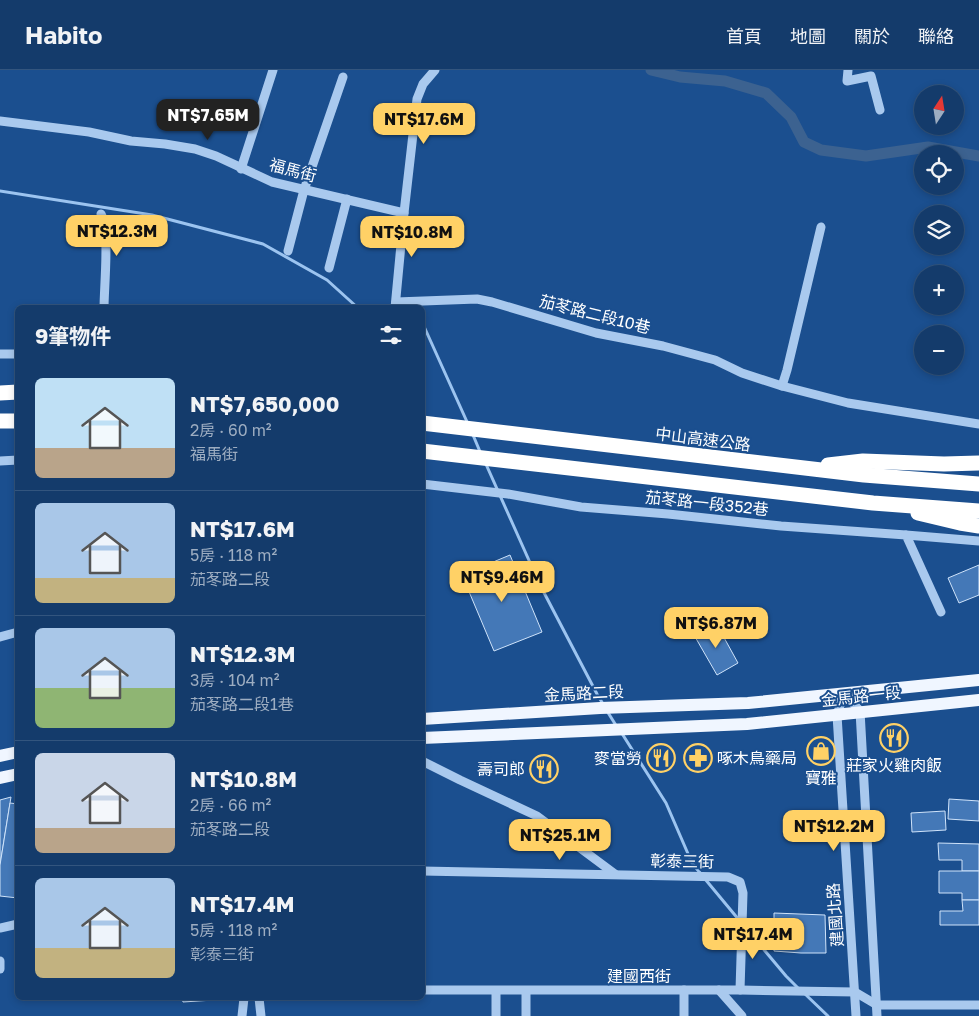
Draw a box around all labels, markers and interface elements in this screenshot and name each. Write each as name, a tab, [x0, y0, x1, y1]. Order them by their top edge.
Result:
text: Habito	[25, 20, 103, 49]
text: 首頁	[726, 25, 762, 47]
text: 地圖	[790, 25, 826, 47]
text: 關於	[854, 25, 890, 47]
text: 聯絡	[918, 25, 954, 47]
north arrow	[914, 85, 964, 135]
map controls	[914, 85, 964, 375]
pin: NT$7.65M	[156, 98, 260, 141]
pin: NT$17.6M	[372, 102, 476, 145]
text: NT$7.65M	[167, 105, 249, 125]
text: NT$17.6M	[384, 109, 464, 129]
button: locate	[914, 145, 964, 195]
street label: 福馬街	[267, 154, 319, 186]
button: layers	[914, 205, 964, 255]
pin: NT$12.3M	[65, 214, 169, 257]
pin: NT$10.8M	[360, 216, 464, 258]
text: NT$12.3M	[77, 221, 157, 241]
text: NT$10.8M	[371, 222, 453, 242]
button: +	[914, 265, 964, 315]
street label: 茄苳路二段10巷	[537, 291, 653, 337]
icon: filters	[377, 321, 405, 349]
text: 9筆物件	[35, 323, 111, 349]
button: −	[914, 325, 964, 375]
text: NT$7,650,000	[190, 391, 339, 417]
icon: home	[75, 398, 135, 458]
text: 2房 · 60 m²	[190, 420, 272, 440]
street label: 中山高速公路	[654, 423, 752, 455]
text: 福馬街	[190, 444, 238, 464]
street label: 茄苳路一段352巷	[644, 487, 770, 519]
text: NT$17.6M	[190, 516, 295, 542]
icon: home	[75, 523, 135, 583]
text: 5房 · 118 m²	[190, 545, 277, 565]
pin: NT$9.46M	[450, 560, 554, 603]
text: NT$9.46M	[461, 567, 543, 587]
text: 茄苳路二段	[190, 569, 270, 589]
pin: NT$6.87M	[664, 606, 768, 649]
text: NT$6.87M	[675, 613, 757, 633]
text: NT$12.3M	[190, 641, 296, 667]
icon: home	[75, 648, 135, 708]
text: 3房 · 104 m²	[190, 670, 280, 690]
street label: 金馬路二段	[544, 681, 624, 705]
street label: 金馬路一段	[820, 682, 902, 710]
text: 茄苳路二段1巷	[190, 694, 294, 714]
restaurant icon: 莊家火雞肉飯	[879, 723, 909, 753]
shop icon: 寶雅	[806, 736, 836, 766]
restaurant icon: 麥當勞	[646, 743, 676, 773]
pharmacy icon: 啄木鳥藥局	[683, 743, 713, 773]
place label: 麥當勞	[594, 748, 642, 768]
place label: 啄木鳥藥局	[717, 748, 797, 768]
restaurant icon: 壽司郎	[529, 754, 559, 784]
place label: 莊家火雞肉飯	[846, 755, 942, 775]
place label: 壽司郎	[477, 759, 525, 779]
text: NT$10.8M	[190, 766, 297, 792]
place label: 寶雅	[805, 768, 837, 788]
icon: home	[75, 773, 135, 833]
text: 2房 · 66 m²	[190, 795, 271, 815]
pin: NT$12.2M	[782, 810, 886, 852]
text: NT$12.2M	[794, 816, 874, 836]
pin: NT$25.1M	[508, 818, 612, 861]
text: 茄苳路二段	[190, 819, 270, 839]
text: NT$25.1M	[520, 825, 600, 845]
street label: 彰泰三街	[650, 850, 714, 872]
street label: 建國北路	[823, 882, 847, 948]
text: NT$17.4M	[190, 891, 294, 917]
icon: home	[75, 898, 135, 958]
pin: NT$17.4M	[701, 918, 805, 960]
text: 5房 · 118 m²	[190, 920, 277, 940]
text: NT$17.4M	[713, 924, 793, 944]
text: 彰泰三街	[190, 944, 254, 964]
street label: 建國西街	[607, 966, 671, 986]

